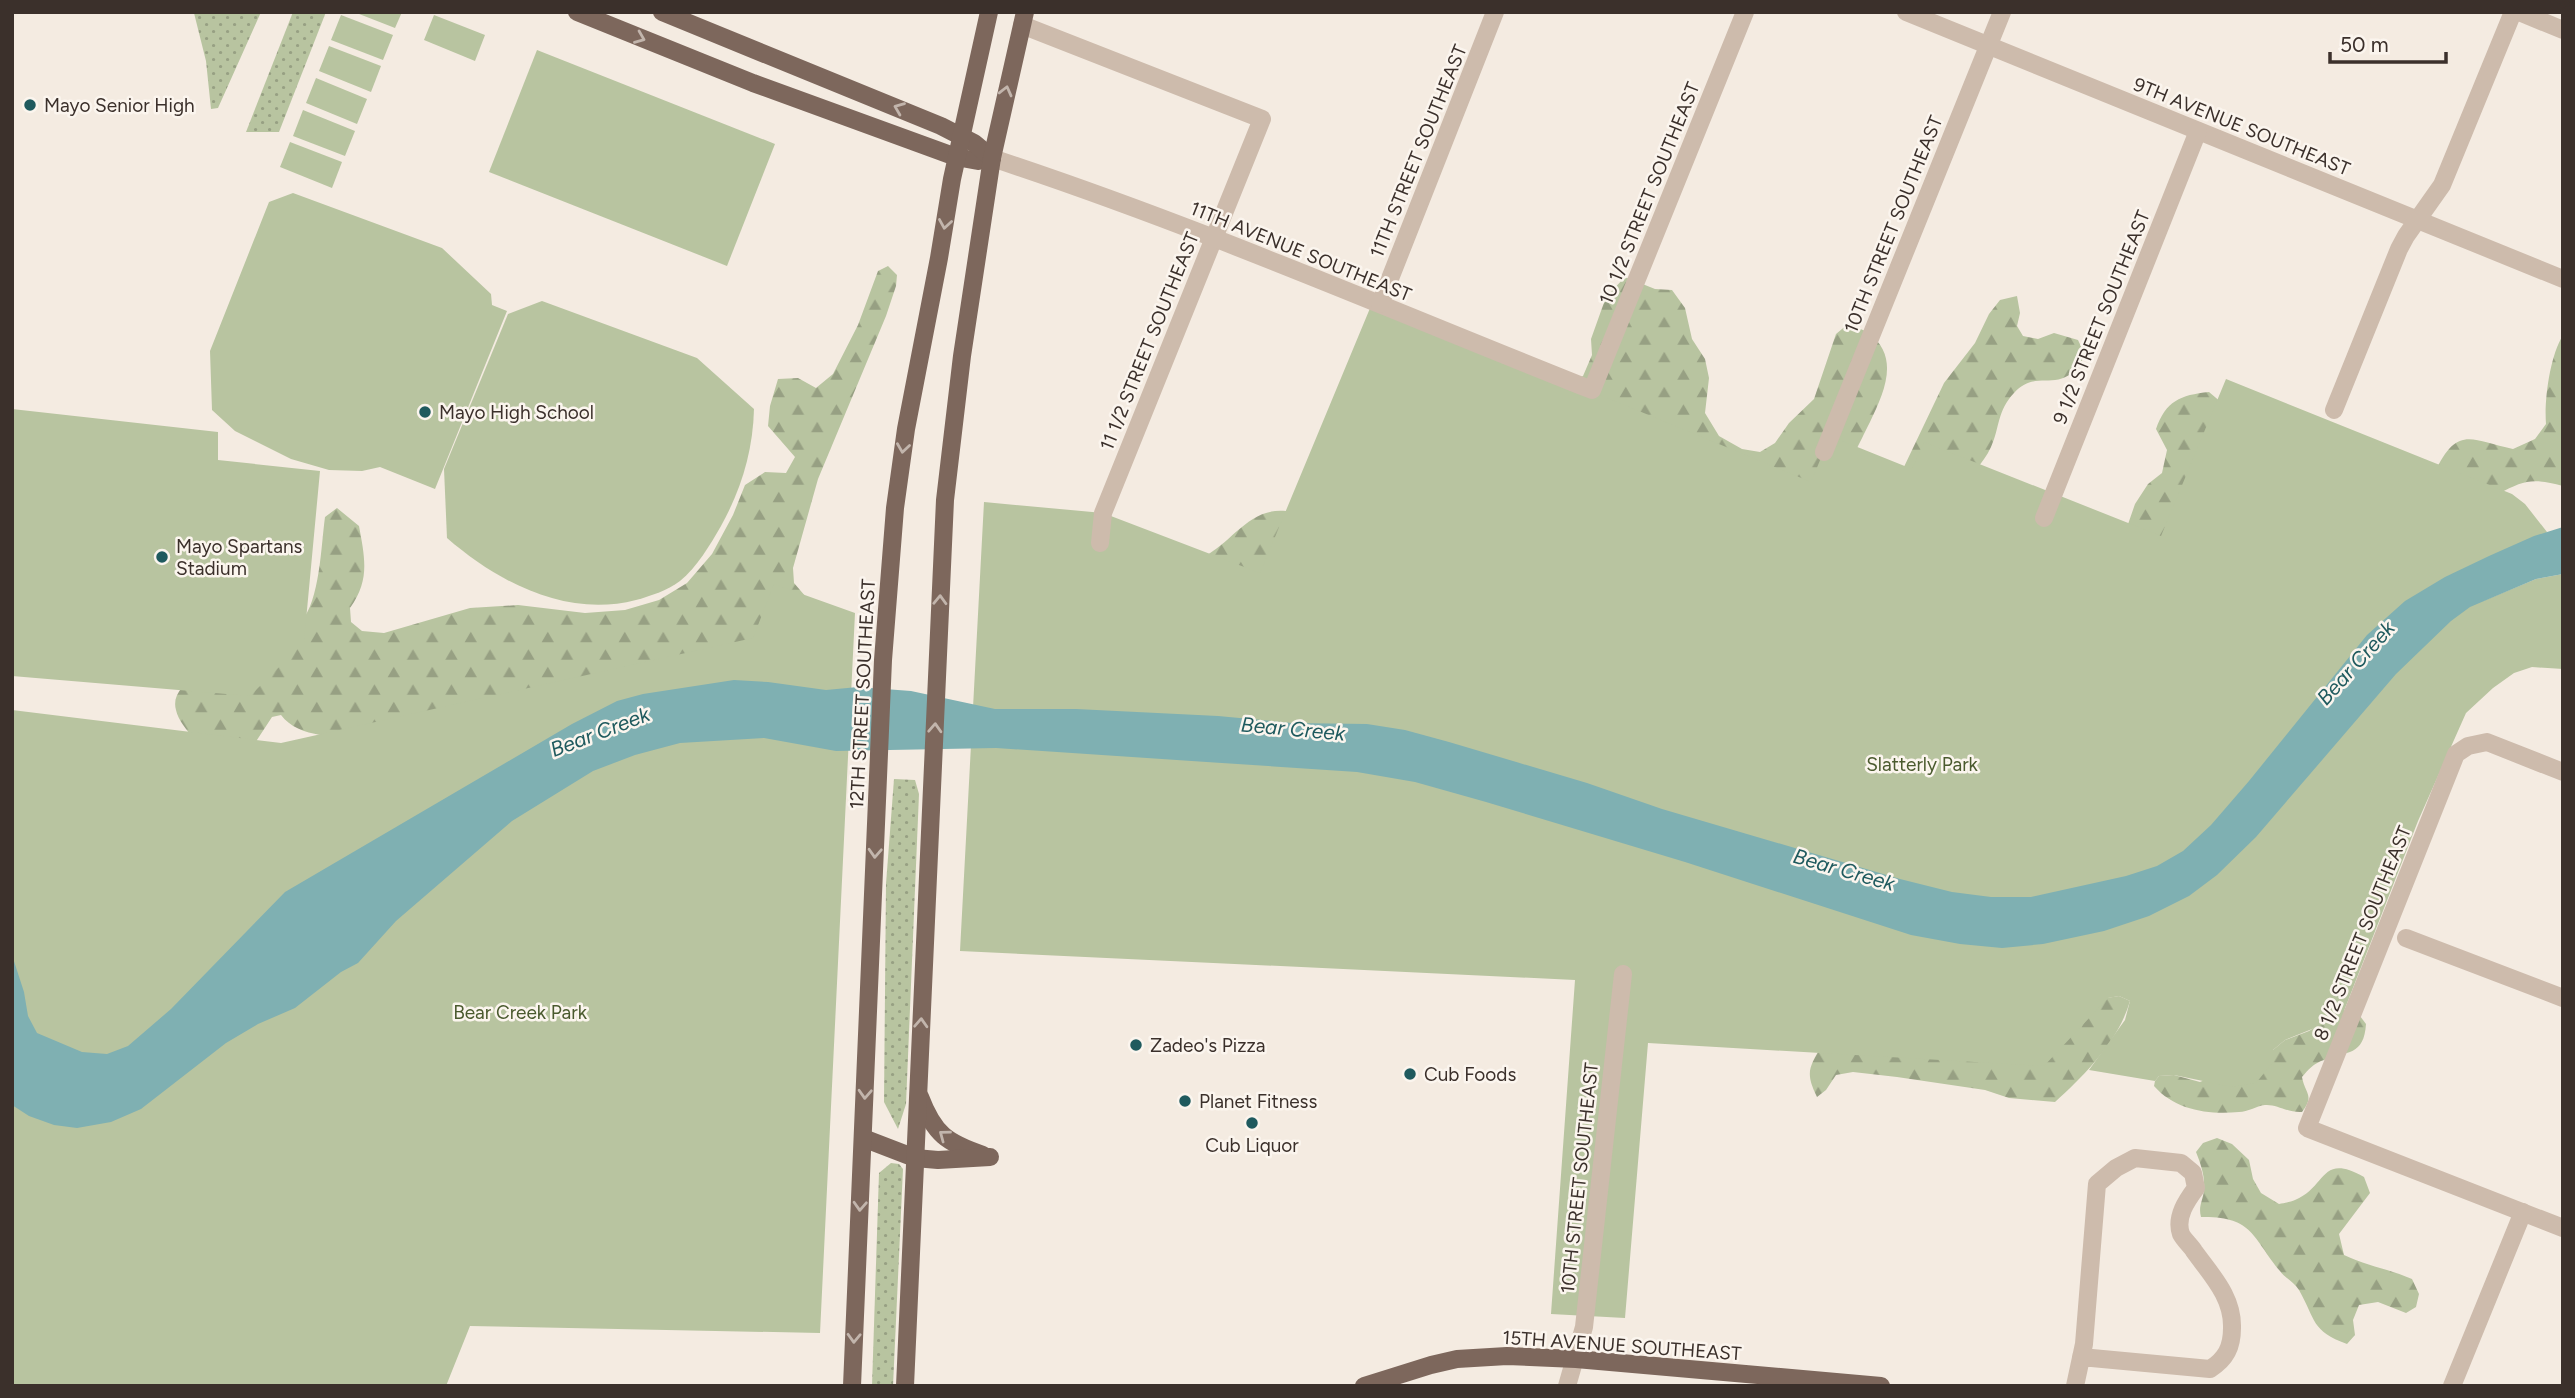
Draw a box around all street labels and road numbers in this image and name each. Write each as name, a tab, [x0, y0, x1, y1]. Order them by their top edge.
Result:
street label: 11TH STREET SOUTHEAST	[1365, 41, 1472, 261]
street label: 9TH AVENUE SOUTHEAST	[2130, 72, 2354, 181]
street label: 10 1/2 STREET SOUTHEAST	[1594, 78, 1705, 308]
street label: 10TH STREET SOUTHEAST	[1839, 112, 1948, 336]
street label: 11TH AVENUE SOUTHEAST	[1187, 197, 1415, 307]
street label: 9 1/2 STREET SOUTHEAST	[2048, 207, 2155, 427]
street label: 11 1/2 STREET SOUTHEAST	[1095, 228, 1204, 454]
street label: 12TH STREET SOUTHEAST	[845, 578, 880, 810]
street label: 8 1/2 STREET SOUTHEAST	[2309, 822, 2416, 1044]
street label: 10TH STREET SOUTHEAST	[1556, 1061, 1603, 1295]
street label: 15TH AVENUE SOUTHEAST	[1502, 1326, 1743, 1365]

